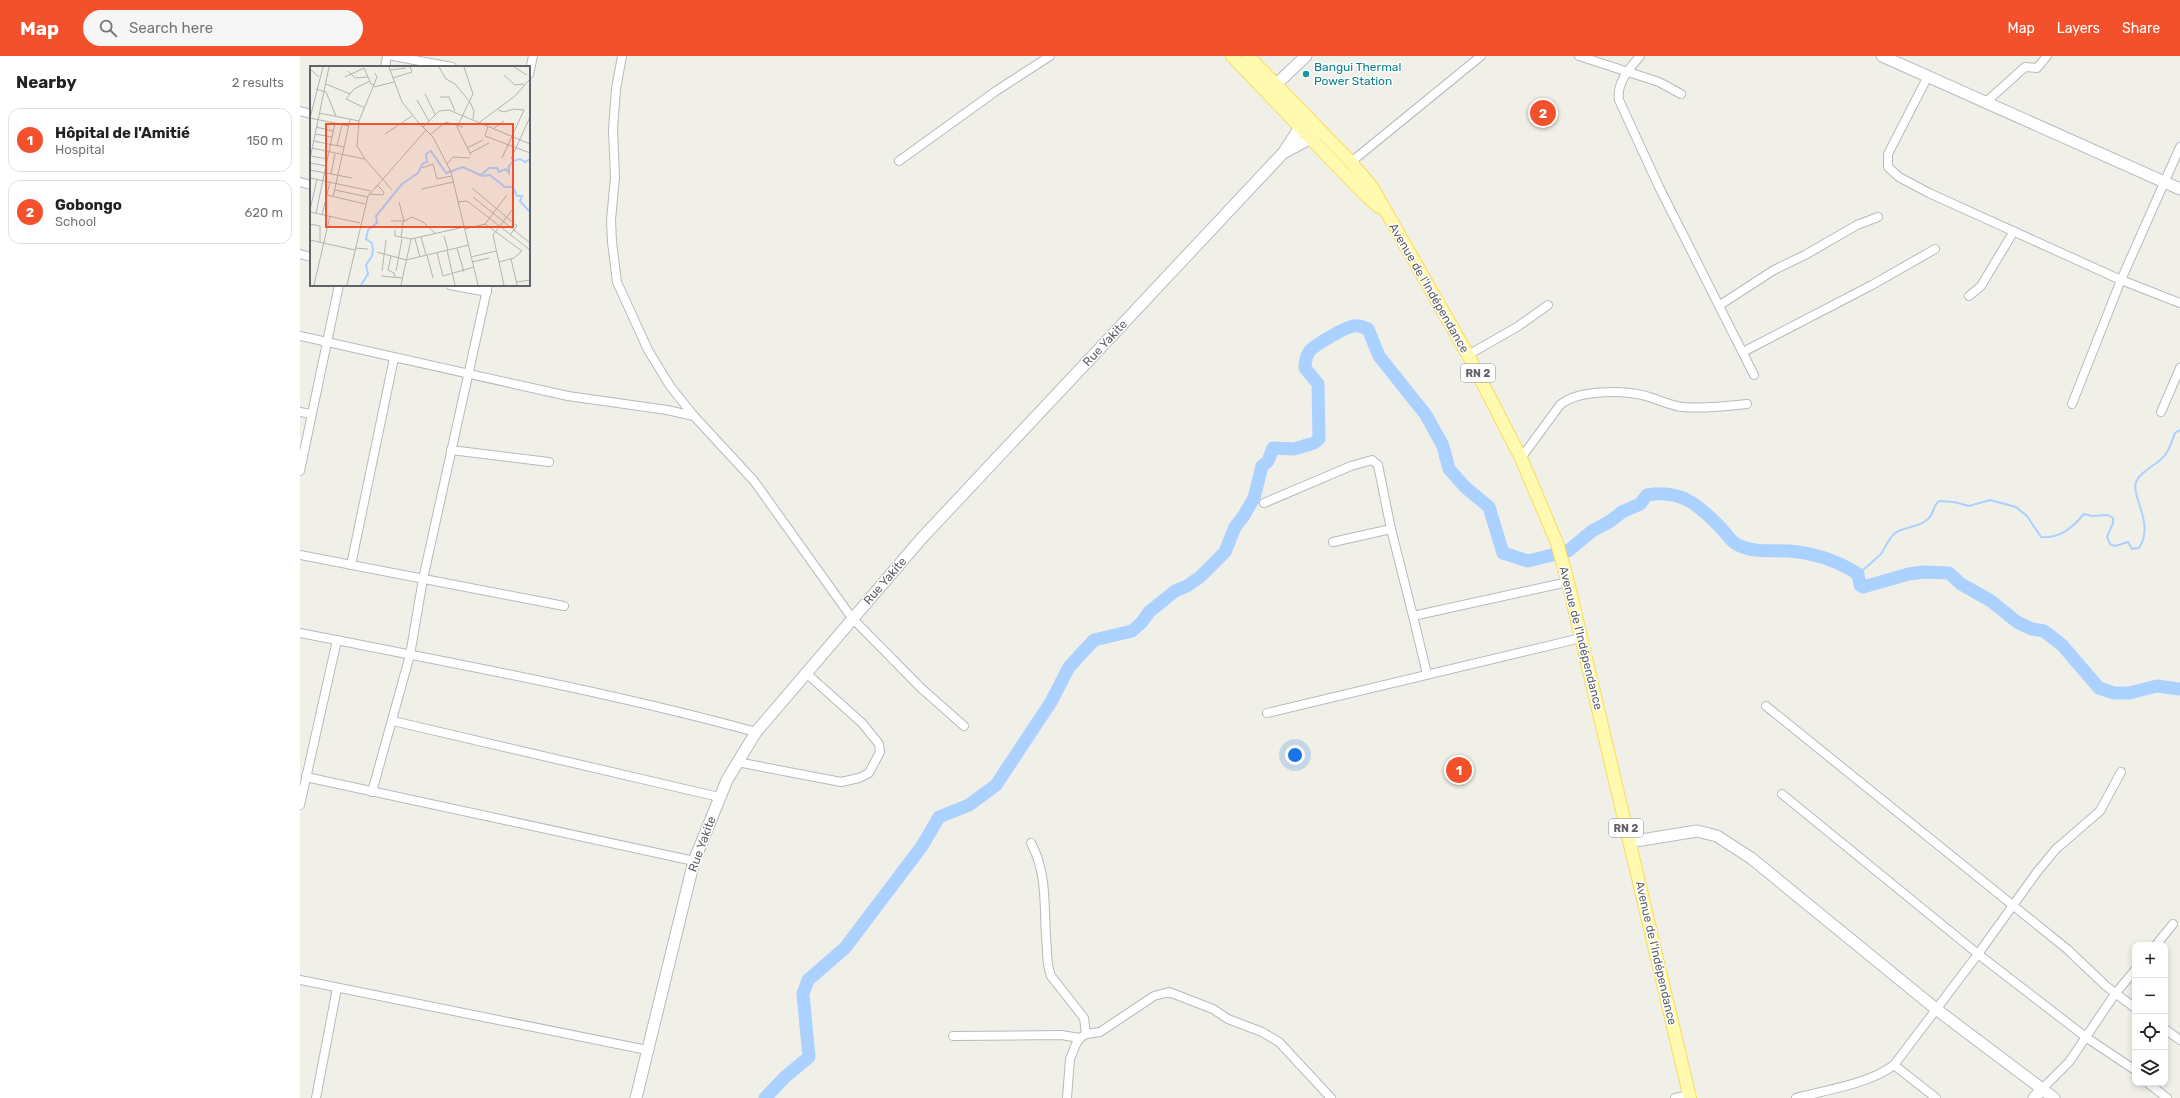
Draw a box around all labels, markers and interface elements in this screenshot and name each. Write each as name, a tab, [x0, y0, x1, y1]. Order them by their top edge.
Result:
search box	[83, 10, 363, 46]
text: Map	[20, 17, 59, 40]
icon: search	[97, 17, 119, 39]
text: Search here	[129, 19, 213, 37]
text: Map	[2008, 20, 2035, 37]
text: Layers	[2057, 20, 2100, 37]
text: Share	[2122, 20, 2160, 37]
place label: Bangui Thermal Power Station	[1314, 60, 1401, 88]
inset map	[310, 66, 530, 286]
marker: Bangui Thermal Power Station	[1301, 69, 1311, 79]
text: Nearby	[16, 72, 77, 92]
text: 2 results	[232, 75, 284, 90]
pin: 2	[1530, 98, 1556, 128]
text: Hôpital de l'Amitié	[55, 124, 190, 142]
text: 1	[27, 133, 33, 148]
text: 150 m	[247, 133, 283, 148]
text: Hospital	[55, 142, 105, 157]
text: Gobongo	[55, 196, 122, 214]
text: 2	[26, 205, 34, 220]
text: 620 m	[245, 205, 283, 220]
text: School	[55, 214, 96, 229]
street label: Avenue de l'Indépendance	[1386, 221, 1472, 355]
street label: Rue Yakite	[1080, 317, 1130, 369]
road number: RN 2	[1461, 364, 1495, 382]
street label: Rue Yakite	[861, 554, 910, 608]
street label: Avenue de l'Indépendance	[1556, 565, 1606, 711]
your location	[1285, 745, 1305, 765]
pin: 1	[1446, 755, 1472, 785]
street label: Rue Yakite	[685, 814, 719, 874]
road number: RN 2	[1609, 819, 1643, 837]
street label: Avenue de l'Indépendance	[1633, 880, 1679, 1027]
map controls	[2132, 942, 2168, 1086]
button: +	[2132, 942, 2168, 978]
button: −	[2132, 978, 2168, 1014]
button: locate	[2132, 1014, 2168, 1050]
button: layers	[2132, 1050, 2168, 1086]

